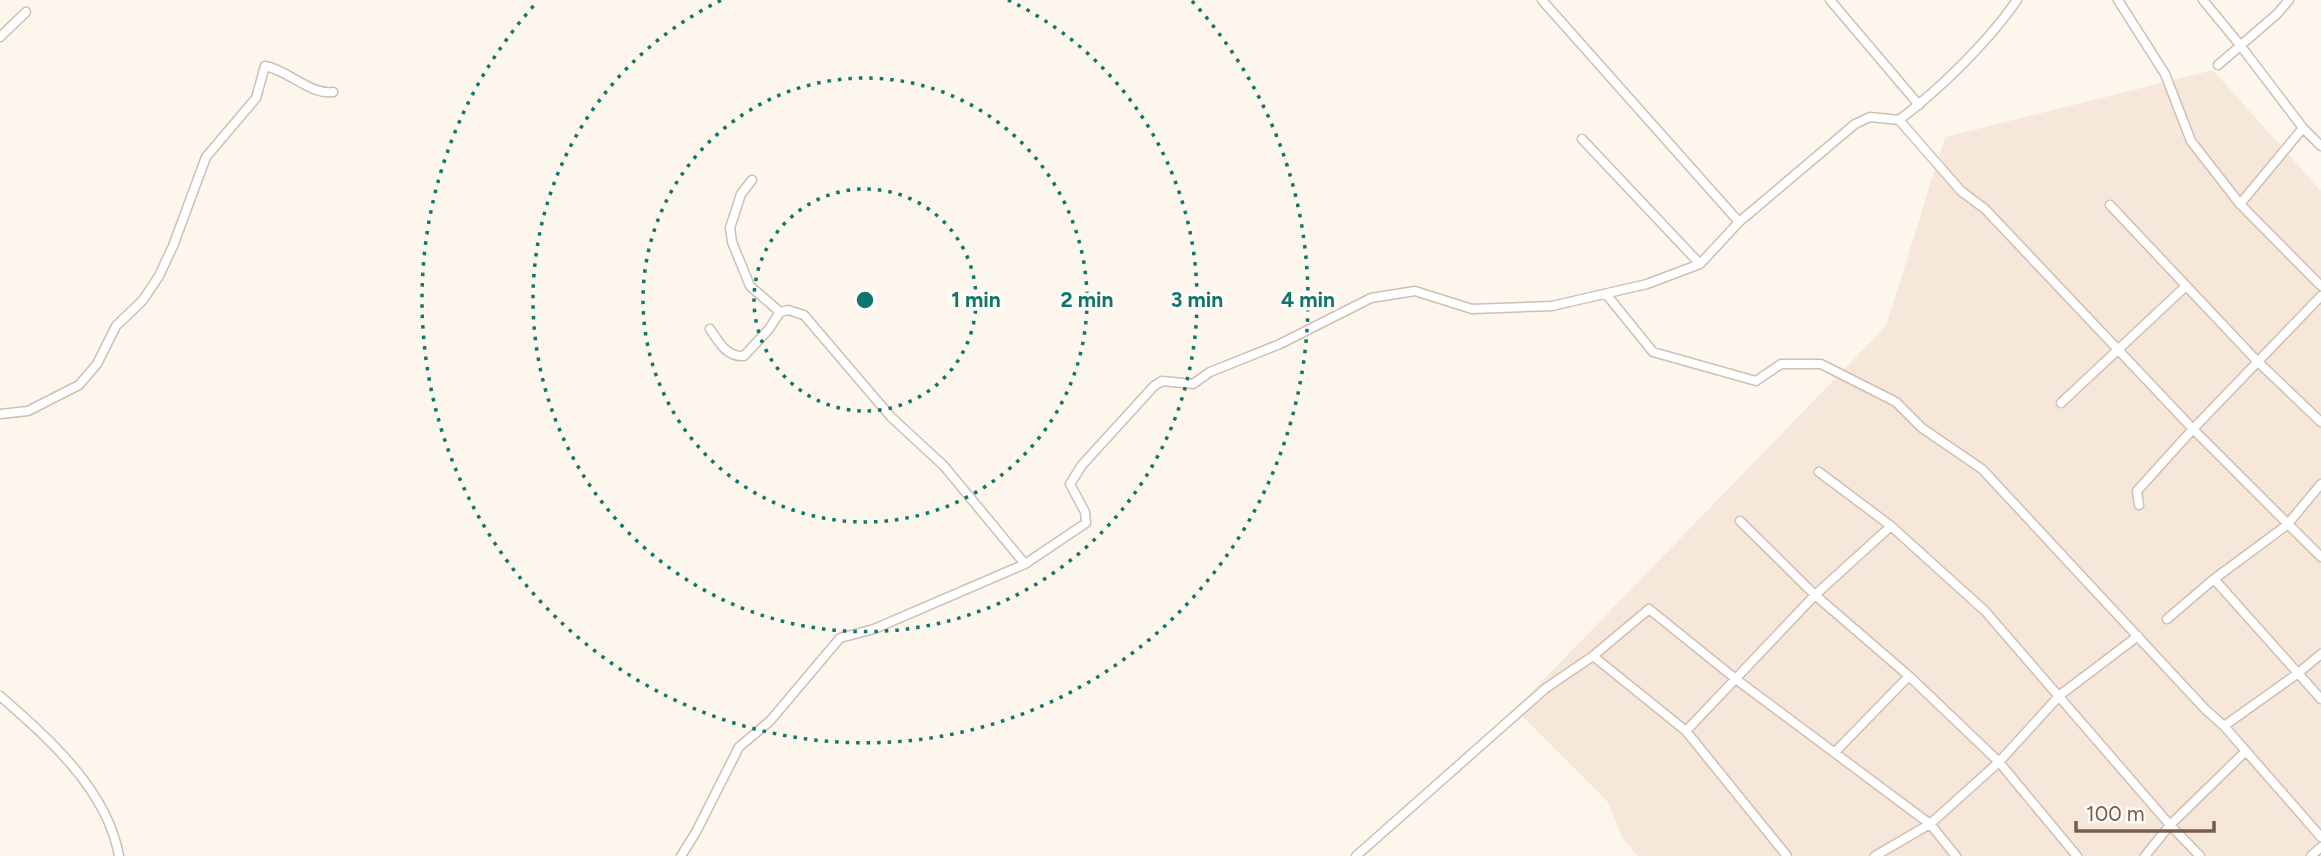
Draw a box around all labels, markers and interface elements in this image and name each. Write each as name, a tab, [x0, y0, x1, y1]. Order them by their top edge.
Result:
text: 1 min	[951, 287, 1001, 312]
text: 2 min	[1061, 287, 1113, 312]
text: 3 min	[1171, 287, 1223, 312]
text: 4 min	[1281, 287, 1335, 312]
centre of rings	[853, 288, 877, 312]
scale bar	[2076, 790, 2214, 834]
text: 100 m	[2086, 801, 2145, 826]

